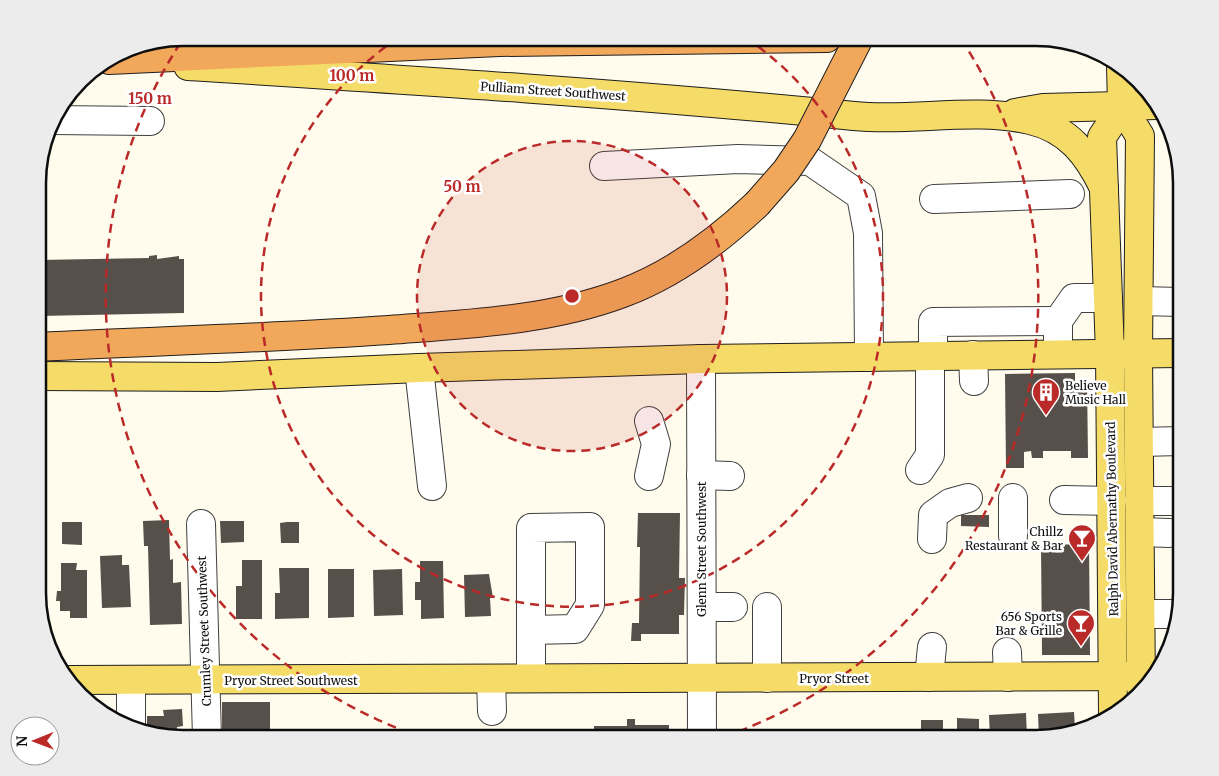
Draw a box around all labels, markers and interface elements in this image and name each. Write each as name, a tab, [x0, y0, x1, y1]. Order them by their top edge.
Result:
text: 100 m	[330, 66, 374, 85]
street label: Pulliam Street Southwest	[480, 78, 627, 104]
text: 150 m	[128, 89, 172, 108]
text: 50 m	[443, 177, 481, 196]
centre of rings	[563, 287, 581, 305]
building icon: Believe Music Hall	[1031, 377, 1061, 416]
place label: Believe Music Hall	[1065, 378, 1126, 407]
street label: Ralph David Abernathy Boulevard	[1103, 422, 1121, 616]
street label: Glenn Street Southwest	[694, 481, 709, 617]
bar icon: Chillz Restaurant & Bar	[1067, 523, 1097, 562]
place label: Chillz Restaurant & Bar	[965, 524, 1064, 553]
street label: Crumley Street Southwest	[194, 555, 214, 706]
bar icon: 656 Sports Bar & Grille	[1066, 608, 1096, 647]
place label: 656 Sports Bar & Grille	[996, 609, 1062, 638]
street label: Pryor Street	[799, 671, 869, 686]
street label: Pryor Street Southwest	[224, 673, 358, 688]
north arrow	[10, 716, 60, 766]
text: N	[13, 736, 31, 747]

